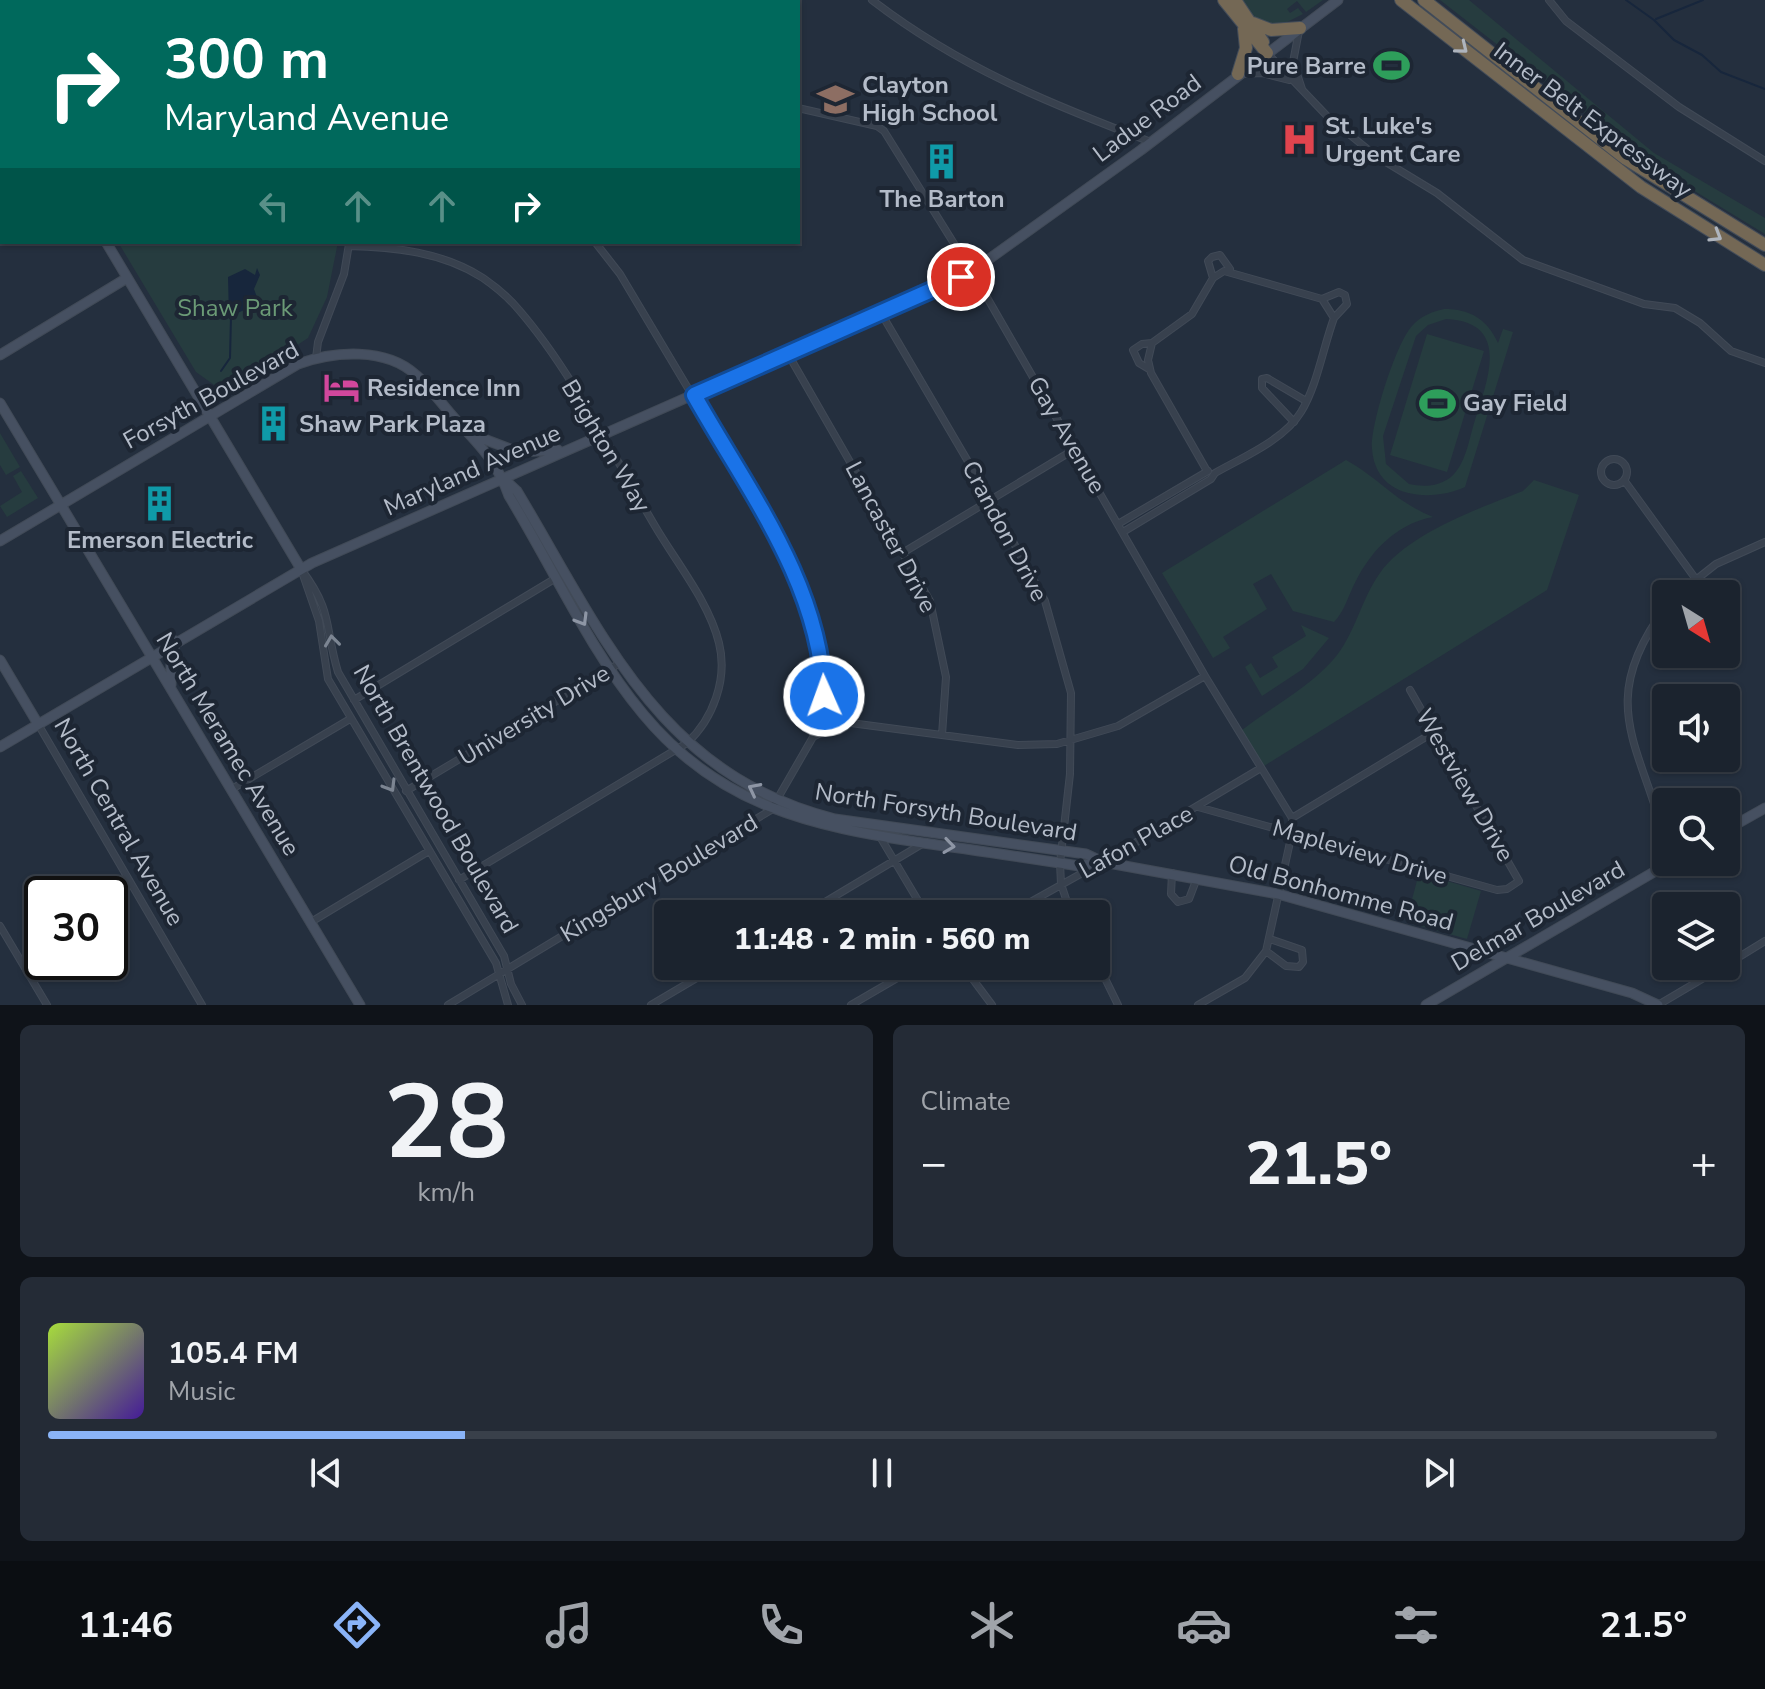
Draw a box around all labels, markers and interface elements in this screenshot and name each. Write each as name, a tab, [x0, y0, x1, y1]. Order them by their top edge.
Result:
text: 300 m	[164, 21, 329, 98]
icon: right	[32, 32, 136, 136]
street label: Inner Belt Expressway	[1487, 35, 1699, 206]
one-way arrow	[1453, 38, 1468, 53]
sports icon: Pure Barre	[1373, 47, 1411, 85]
place label: Pure Barre	[1247, 50, 1366, 82]
street label: Ladue Road	[1086, 67, 1208, 169]
place label: Clayton High School	[862, 69, 998, 129]
school or university icon: Clayton High School	[817, 80, 855, 118]
text: Maryland Avenue	[164, 94, 449, 143]
place label: St. Luke's Urgent Care	[1325, 110, 1460, 170]
hospital icon: St. Luke's Urgent Care	[1280, 121, 1318, 159]
building icon: The Barton	[923, 143, 961, 181]
place label: The Barton	[879, 183, 1005, 215]
icon: left	[252, 184, 296, 228]
icon: ahead	[336, 184, 380, 228]
icon: ahead	[420, 184, 464, 228]
icon: right	[504, 184, 548, 228]
one-way arrow	[1707, 226, 1722, 242]
pin	[927, 243, 995, 311]
icon: arrive	[939, 255, 983, 299]
park label: Shaw Park	[177, 292, 294, 324]
street label: Forsyth Boulevard	[117, 333, 305, 457]
hotel icon: Residence Inn	[322, 369, 360, 407]
street label: Gay Avenue	[1021, 371, 1113, 499]
place label: Residence Inn	[367, 372, 521, 404]
street label: Brighton Way	[554, 374, 659, 519]
sports icon: Gay Field	[1418, 384, 1456, 422]
place label: Gay Field	[1463, 387, 1567, 419]
building icon: Shaw Park Plaza	[254, 405, 292, 443]
place label: Shaw Park Plaza	[299, 408, 486, 440]
street label: Maryland Avenue	[379, 417, 565, 523]
street label: Crandon Drive	[954, 455, 1056, 607]
street label: Lancaster Drive	[838, 456, 944, 618]
building icon: Emerson Electric	[141, 484, 179, 522]
place label: Emerson Electric	[67, 524, 254, 556]
north arrow	[1652, 580, 1740, 668]
map controls	[1652, 580, 1740, 980]
one-way arrow	[572, 611, 588, 626]
street label: North Meramec Avenue	[149, 626, 307, 862]
one-way arrow	[324, 634, 341, 647]
position arrow	[782, 654, 866, 738]
street label: University Drive	[452, 657, 616, 773]
street label: North Brentwood Boulevard	[346, 659, 526, 939]
button: sound	[1652, 684, 1740, 772]
street label: Westview Drive	[1408, 703, 1522, 867]
street label: North Central Avenue	[46, 712, 192, 932]
street label: North Forsyth Boulevard	[813, 775, 1079, 849]
one-way arrow	[380, 777, 396, 792]
one-way arrow	[748, 783, 763, 799]
button: search	[1652, 788, 1740, 876]
street label: Lafon Place	[1073, 798, 1199, 886]
street label: Kingsbury Boulevard	[554, 806, 764, 950]
street label: Mapleview Drive	[1269, 812, 1451, 892]
one-way arrow	[942, 837, 956, 854]
street label: Old Bonhomme Road	[1225, 848, 1457, 938]
street label: Delmar Boulevard	[1445, 853, 1631, 979]
speed limit sign: 30	[24, 876, 128, 980]
button: layers	[1652, 892, 1740, 980]
text: 11:48 · 2 min · 560 m	[734, 919, 1030, 960]
text: 28	[384, 1052, 509, 1194]
text: Climate	[921, 1084, 1011, 1119]
text: 21.5°	[1245, 1123, 1392, 1205]
text: −	[921, 1134, 947, 1194]
text: +	[1691, 1134, 1717, 1194]
text: km/h	[418, 1175, 475, 1210]
text: 105.4 FM	[168, 1333, 298, 1374]
text: Music	[168, 1374, 235, 1409]
icon: previous	[304, 1451, 348, 1495]
icon: pause	[860, 1451, 904, 1495]
icon: next	[1417, 1451, 1461, 1495]
icon: directions	[329, 1597, 385, 1653]
icon: music	[541, 1597, 597, 1653]
icon: phone	[753, 1597, 809, 1653]
icon: climate	[964, 1597, 1020, 1653]
icon: car	[1176, 1597, 1232, 1653]
icon: filters	[1388, 1597, 1444, 1653]
text: 11:46	[78, 1601, 173, 1650]
text: 21.5°	[1600, 1601, 1687, 1650]

